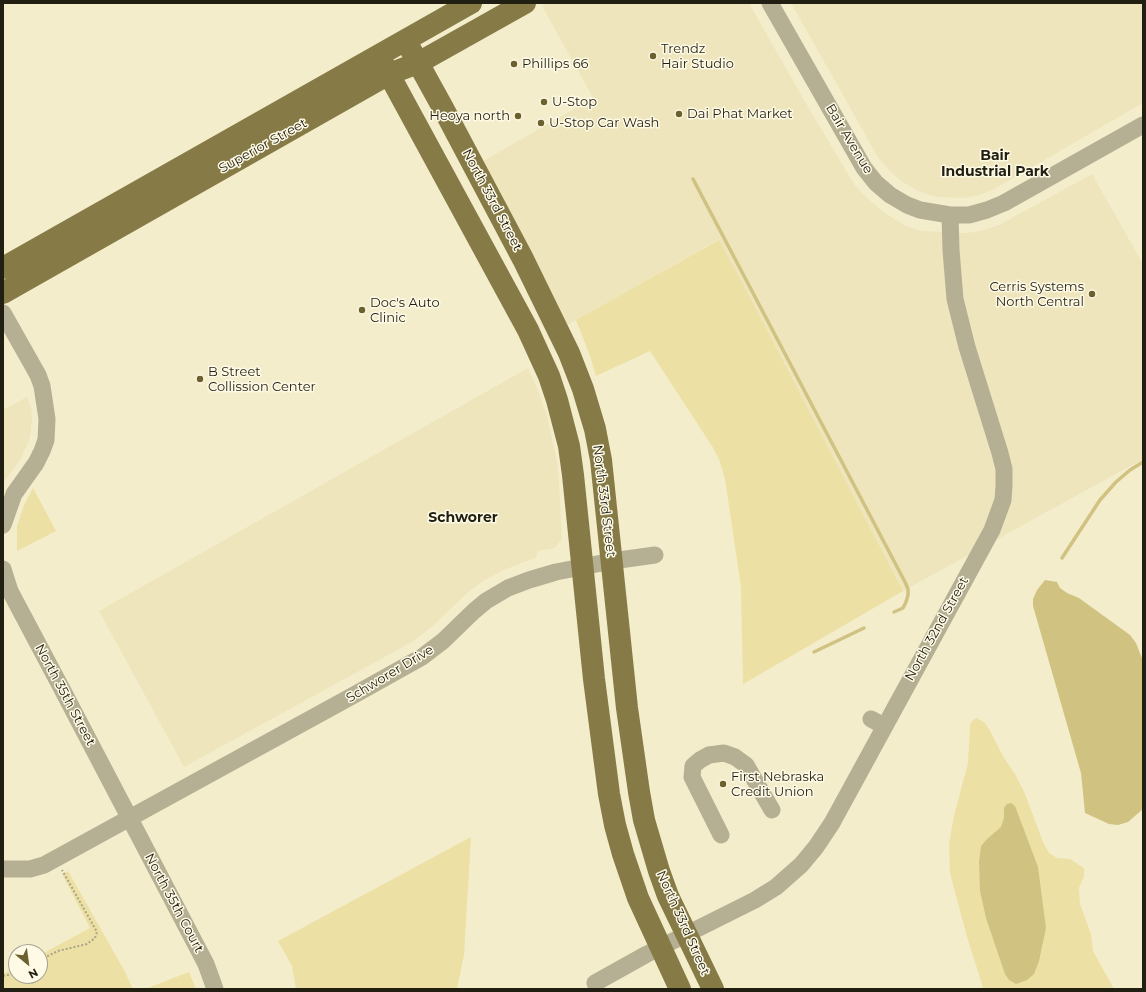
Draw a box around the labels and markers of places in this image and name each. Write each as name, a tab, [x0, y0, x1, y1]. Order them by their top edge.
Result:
place label: Trendz Hair Studio	[661, 41, 734, 72]
marker: Trendz Hair Studio	[648, 51, 658, 61]
place label: Phillips 66	[522, 56, 589, 72]
marker: Phillips 66	[509, 59, 519, 69]
place label: U-Stop	[552, 94, 597, 110]
marker: U-Stop	[539, 97, 549, 107]
place label: Dai Phat Market	[687, 106, 793, 122]
place label: Heoya north	[429, 108, 510, 124]
marker: Dai Phat Market	[674, 109, 684, 119]
marker: Heoya north	[513, 111, 523, 121]
place label: U-Stop Car Wash	[549, 115, 659, 131]
marker: U-Stop Car Wash	[536, 118, 546, 128]
place label: Cerris Systems North Central	[989, 279, 1084, 310]
marker: Cerris Systems North Central	[1087, 289, 1097, 299]
place label: Doc's Auto Clinic	[370, 295, 440, 326]
marker: Doc's Auto Clinic	[357, 305, 367, 315]
place label: B Street Collission Center	[208, 364, 316, 395]
marker: B Street Collission Center	[195, 374, 205, 384]
place label: First Nebraska Credit Union	[731, 769, 824, 800]
marker: First Nebraska Credit Union	[718, 779, 728, 789]

